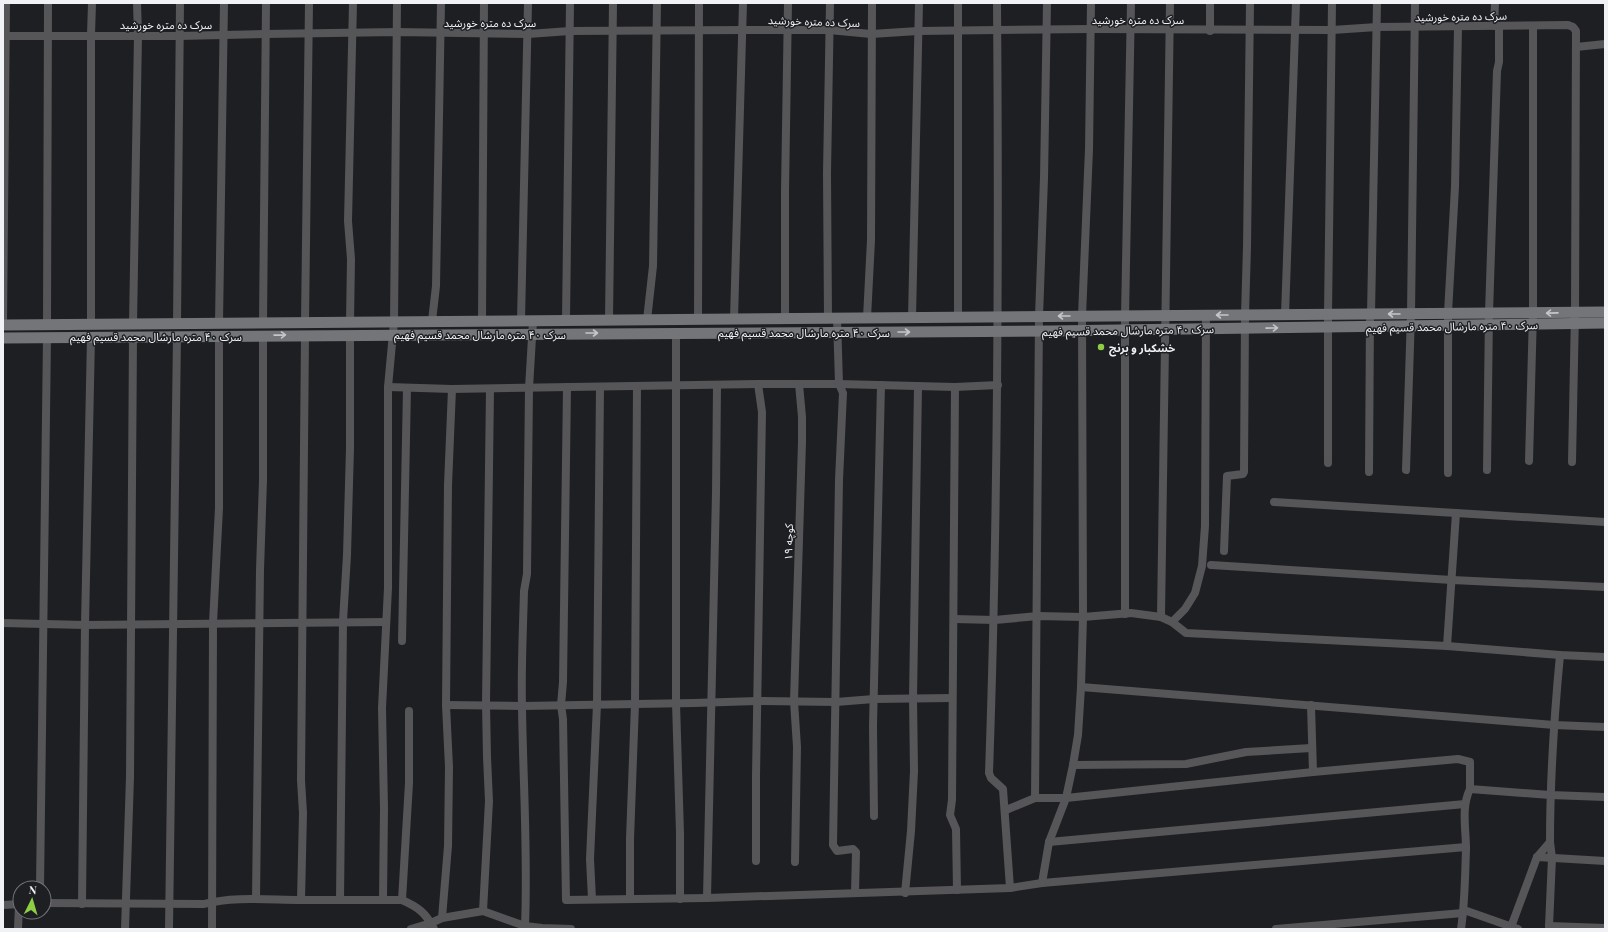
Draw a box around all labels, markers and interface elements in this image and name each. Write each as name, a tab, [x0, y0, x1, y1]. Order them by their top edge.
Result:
street label: سرک ده متره خورشید	[1415, 8, 1508, 24]
street label: سرک ده متره خورشید	[768, 12, 861, 30]
street label: سرک ده متره خورشید	[1092, 12, 1185, 27]
street label: سرک ده متره خورشید	[444, 15, 537, 30]
street label: سرک ده متره خورشید	[120, 17, 213, 32]
one-way arrow	[1546, 309, 1559, 317]
one-way arrow	[1388, 310, 1401, 318]
one-way arrow	[1216, 311, 1229, 319]
one-way arrow	[1058, 313, 1071, 320]
street label: سرک ۴۰ متره مارشال محمد قسیم فهیم	[1366, 317, 1538, 337]
street label: سرک ۴۰ متره مارشال محمد قسیم فهیم	[1042, 321, 1214, 341]
one-way arrow	[1265, 324, 1278, 332]
street label: سرک ۴۰ متره مارشال محمد قسیم فهیم	[718, 325, 890, 342]
street label: سرک ۴۰ متره مارشال محمد قسیم فهیم	[394, 327, 566, 344]
one-way arrow	[897, 328, 910, 336]
street label: سرک ۴۰ متره مارشال محمد قسیم فهیم	[70, 329, 242, 346]
one-way arrow	[585, 330, 598, 337]
one-way arrow	[273, 331, 286, 339]
place label: خشکبار و برنج	[1109, 340, 1175, 357]
marker: خشکبار و برنج	[1096, 342, 1106, 352]
street label: کوچه ۱۹	[780, 523, 797, 561]
north arrow	[12, 880, 52, 920]
text: N	[28, 882, 38, 897]

